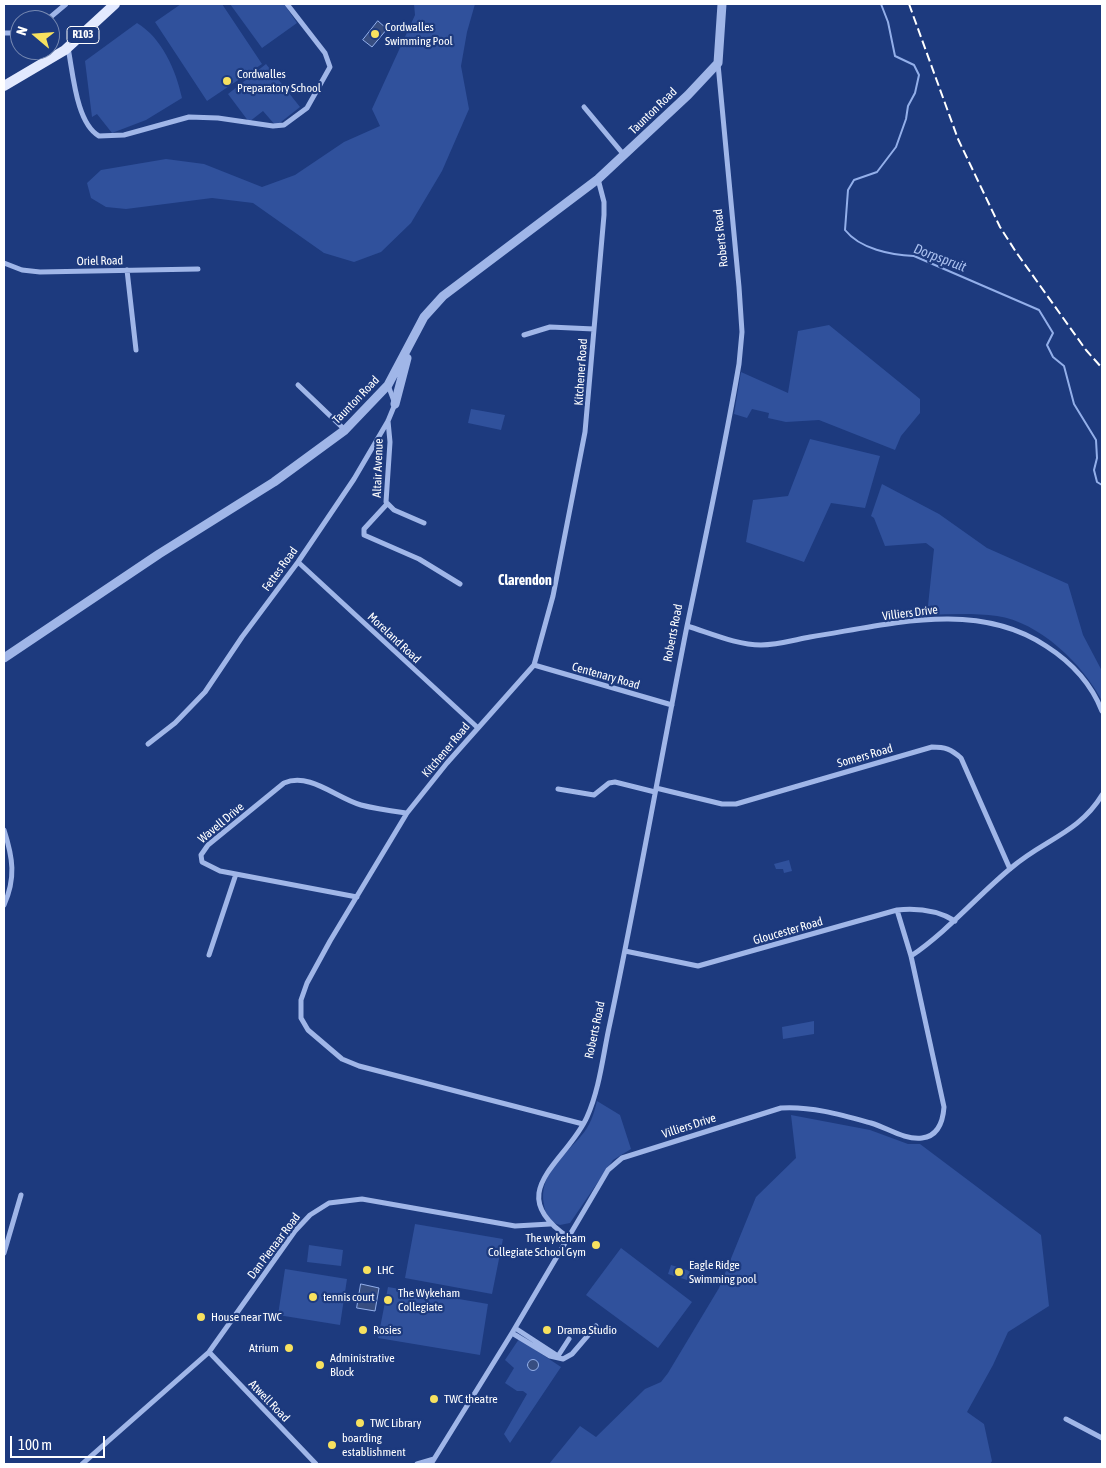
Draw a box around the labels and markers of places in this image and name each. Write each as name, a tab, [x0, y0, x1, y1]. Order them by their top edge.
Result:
place label: Cordwalles Swimming Pool	[385, 20, 453, 48]
marker: Cordwalles Swimming Pool	[369, 28, 381, 40]
place label: Cordwalles Preparatory School	[237, 67, 321, 95]
marker: Cordwalles Preparatory School	[221, 75, 233, 87]
place label: The wykeham Collegiate School Gym	[488, 1231, 586, 1259]
marker: The wykeham Collegiate School Gym	[590, 1239, 602, 1251]
place label: Eagle Ridge Swimming pool	[689, 1258, 757, 1286]
place label: LHC	[377, 1263, 394, 1277]
marker: LHC	[361, 1264, 373, 1276]
marker: Eagle Ridge Swimming pool	[673, 1266, 685, 1278]
place label: The Wykeham Collegiate	[398, 1286, 460, 1314]
place label: tennis court	[323, 1290, 375, 1304]
marker: tennis court	[307, 1291, 319, 1303]
marker: The Wykeham Collegiate	[382, 1294, 394, 1306]
place label: House near TWC	[211, 1310, 282, 1324]
marker: House near TWC	[195, 1311, 207, 1323]
place label: Rosies	[373, 1323, 401, 1337]
place label: Drama Studio	[557, 1323, 617, 1337]
marker: Rosies	[357, 1324, 369, 1336]
marker: Drama Studio	[541, 1324, 553, 1336]
place label: Atrium	[249, 1341, 279, 1355]
marker: Atrium	[283, 1342, 295, 1354]
place label: Administrative Block	[330, 1351, 395, 1379]
marker: Administrative Block	[314, 1359, 326, 1371]
place label: TWC theatre	[444, 1392, 498, 1406]
marker: TWC theatre	[428, 1393, 440, 1405]
place label: TWC Library	[370, 1416, 421, 1430]
marker: TWC Library	[354, 1417, 366, 1429]
place label: boarding establishment	[342, 1431, 406, 1459]
marker: boarding establishment	[326, 1439, 338, 1451]

